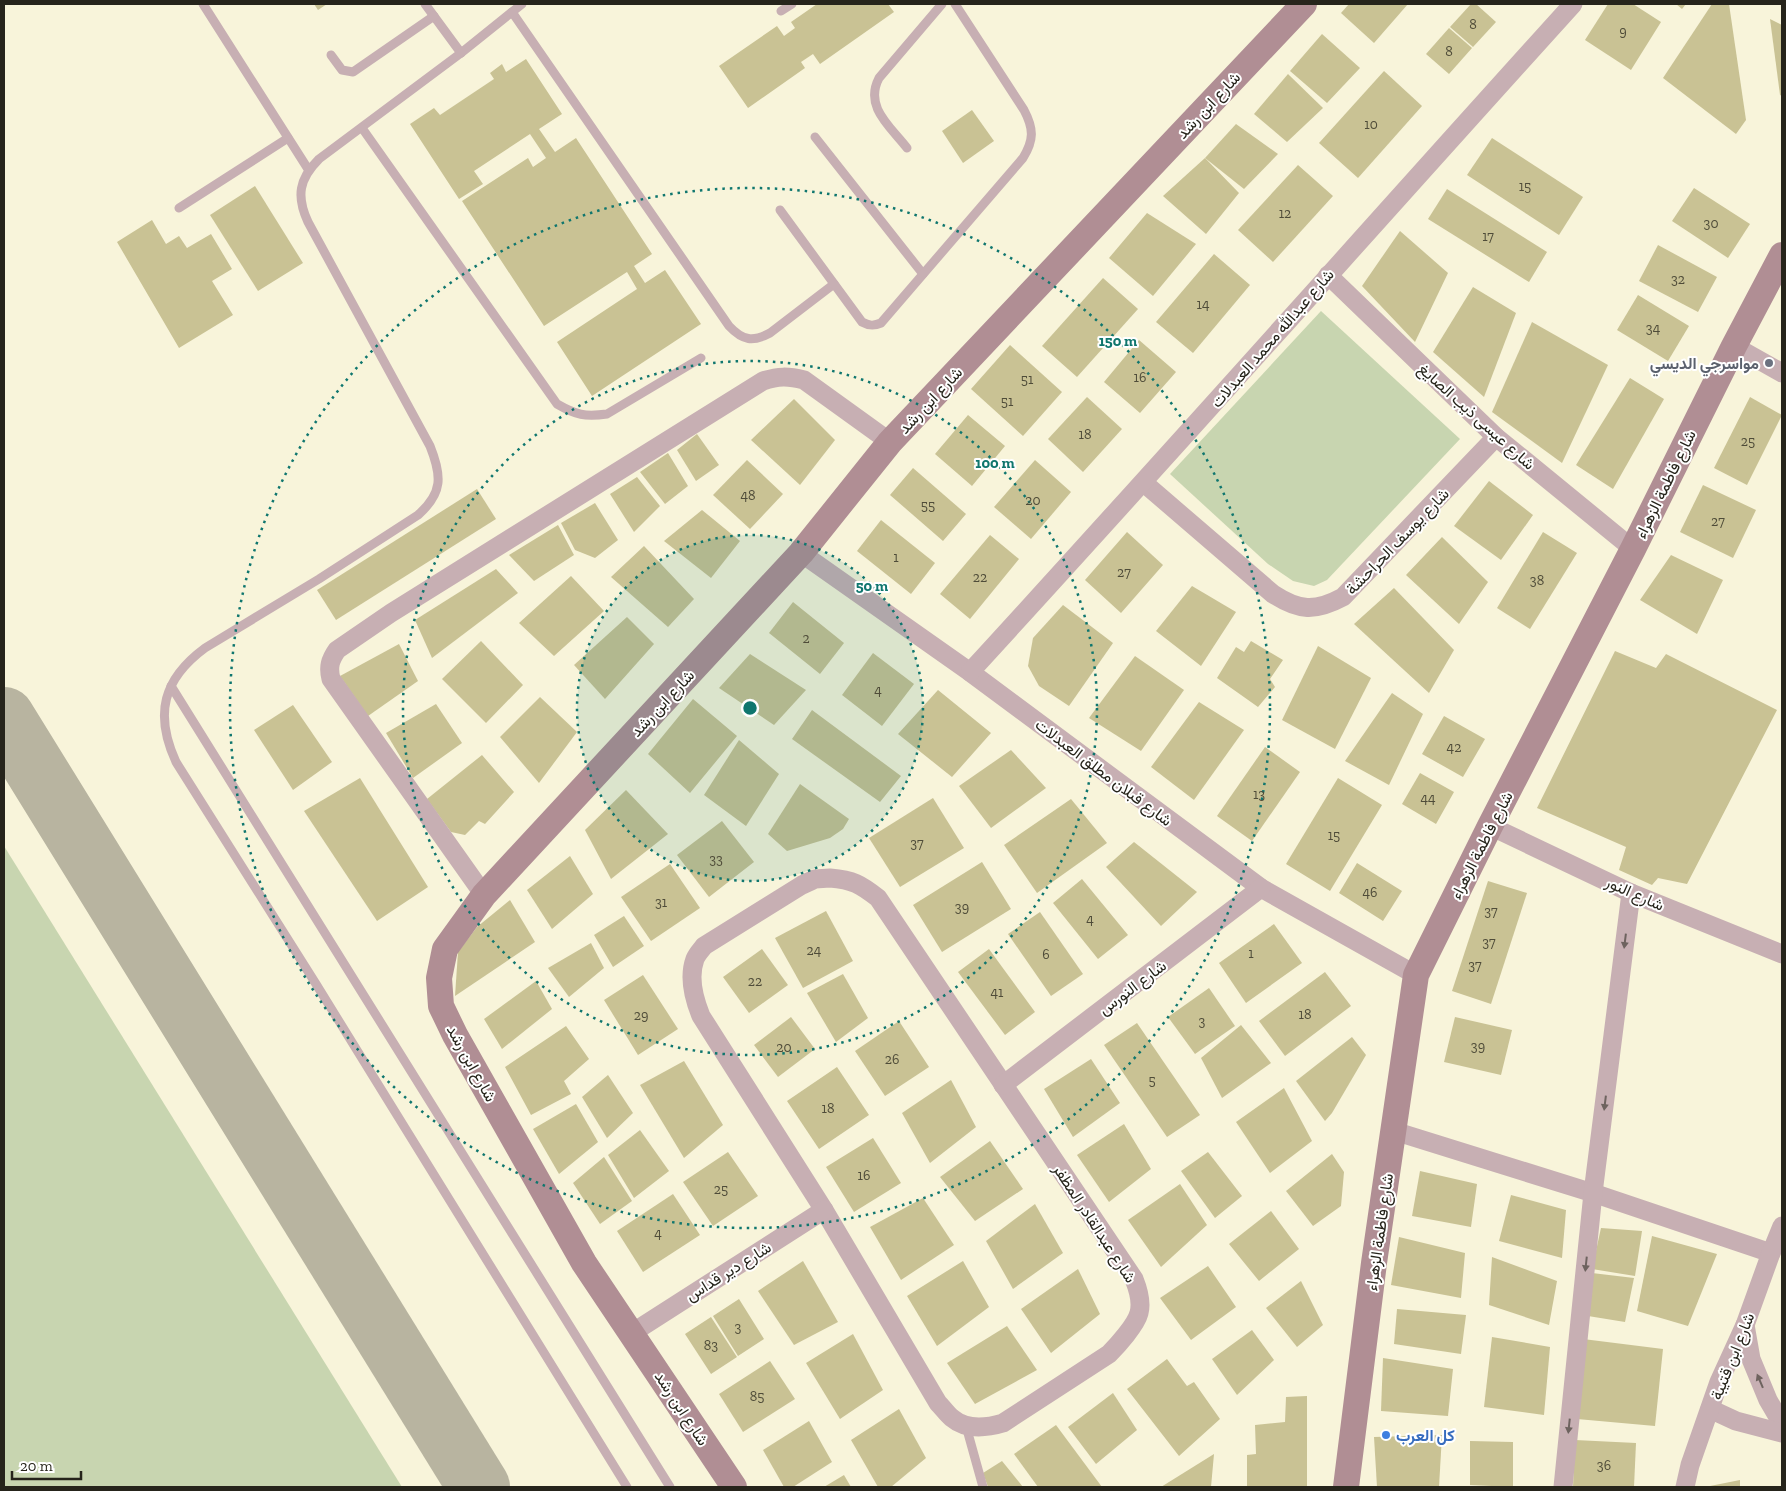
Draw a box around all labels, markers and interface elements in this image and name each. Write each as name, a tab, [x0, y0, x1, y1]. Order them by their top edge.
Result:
house number: 8	[1469, 16, 1477, 33]
house number: 9	[1619, 23, 1627, 40]
house number: 8	[1445, 43, 1453, 60]
street label: شارع ابن رشد	[1173, 68, 1246, 144]
house number: 10	[1364, 116, 1378, 133]
house number: 15	[1519, 178, 1531, 195]
house number: 12	[1279, 205, 1291, 222]
house number: 30	[1704, 215, 1718, 232]
house number: 17	[1482, 228, 1494, 245]
street label: شارع عبدالله محمد العبدلات	[1207, 265, 1339, 413]
house number: 32	[1671, 271, 1685, 288]
house number: 14	[1197, 296, 1210, 313]
house number: 34	[1646, 320, 1661, 337]
text: 150 m	[1099, 332, 1137, 350]
place label: مواسرجي الديسي	[1650, 354, 1759, 377]
marker: مواسرجي الديسي	[1763, 357, 1775, 369]
street label: شارع عيسى ذيب الصايغ	[1413, 359, 1539, 475]
street label: شارع ابن رشد	[895, 363, 968, 439]
house number: 16	[1134, 369, 1146, 386]
house number: 51	[1021, 371, 1034, 388]
house number: 51	[1001, 393, 1014, 410]
house number: 18	[1079, 426, 1091, 443]
street label: شارع فاطمة الزهراء	[1631, 427, 1702, 543]
house number: 25	[1741, 433, 1755, 450]
text: 100 m	[975, 454, 1015, 472]
street label: شارع يوسف الحراحشة	[1342, 484, 1454, 600]
house number: 48	[740, 487, 756, 504]
house number: 20	[1025, 492, 1041, 509]
house number: 55	[921, 497, 935, 514]
house number: 27	[1711, 513, 1725, 530]
house number: 1	[893, 549, 899, 566]
house number: 27	[1117, 564, 1131, 581]
house number: 22	[973, 569, 987, 586]
house number: 38	[1530, 572, 1544, 589]
text: 50 m	[856, 577, 888, 595]
house number: 2	[802, 630, 810, 647]
street label: شارع ابن رشد	[627, 666, 700, 742]
house number: 4	[874, 682, 882, 699]
centre of rings	[741, 699, 759, 717]
street label: شارع قبلان مطلق العبدلات	[1030, 715, 1176, 832]
house number: 42	[1447, 739, 1461, 756]
house number: 13	[1253, 786, 1265, 803]
street label: شارع فاطمة الزهراء	[1446, 788, 1519, 903]
house number: 44	[1420, 790, 1436, 807]
house number: 15	[1328, 827, 1340, 844]
house number: 37	[910, 835, 924, 852]
house number: 33	[709, 851, 723, 868]
street label: شارع النور	[1601, 872, 1667, 917]
house number: 46	[1363, 884, 1377, 901]
house number: 31	[655, 894, 668, 911]
house number: 39	[955, 899, 969, 916]
house number: 37	[1484, 903, 1498, 920]
house number: 4	[1086, 911, 1094, 928]
house number: 37	[1482, 934, 1496, 951]
one-way arrow	[1621, 934, 1629, 950]
house number: 24	[807, 942, 822, 959]
house number: 1	[1248, 945, 1254, 962]
house number: 6	[1042, 946, 1050, 963]
street label: شارع النورس	[1095, 956, 1171, 1021]
house number: 37	[1468, 957, 1482, 974]
house number: 22	[748, 973, 762, 990]
house number: 41	[991, 984, 1004, 1001]
house number: 18	[1299, 1006, 1311, 1023]
house number: 29	[634, 1007, 648, 1024]
house number: 3	[1199, 1013, 1206, 1030]
street label: شارع ابن رشد	[441, 1022, 500, 1106]
house number: 39	[1471, 1038, 1485, 1055]
house number: 20	[776, 1039, 792, 1056]
house number: 26	[885, 1051, 899, 1068]
house number: 5	[1148, 1072, 1156, 1089]
one-way arrow	[1601, 1095, 1609, 1111]
house number: 18	[822, 1100, 834, 1117]
street label: شارع عبدالقادر المظفر	[1047, 1159, 1140, 1287]
house number: 16	[858, 1167, 870, 1184]
street label: شارع فاطمة الزهراء	[1362, 1172, 1399, 1292]
house number: 25	[714, 1181, 728, 1198]
house number: 4	[654, 1225, 662, 1242]
street label: شارع دير قداس	[682, 1238, 776, 1307]
one-way arrow	[1582, 1256, 1590, 1272]
street label: شارع ابن قتيبة	[1706, 1310, 1760, 1403]
house number: 3	[735, 1319, 742, 1336]
house number: 83	[704, 1337, 718, 1354]
street label: شارع ابن رشد	[649, 1368, 713, 1450]
one-way arrow	[1755, 1374, 1763, 1388]
house number: 85	[750, 1388, 764, 1405]
one-way arrow	[1565, 1418, 1573, 1434]
place label: كل العرب	[1396, 1426, 1455, 1446]
marker: كل العرب	[1380, 1429, 1392, 1441]
scale bar	[12, 1448, 81, 1480]
text: 20 m	[20, 1457, 53, 1475]
house number: 36	[1597, 1457, 1611, 1474]

